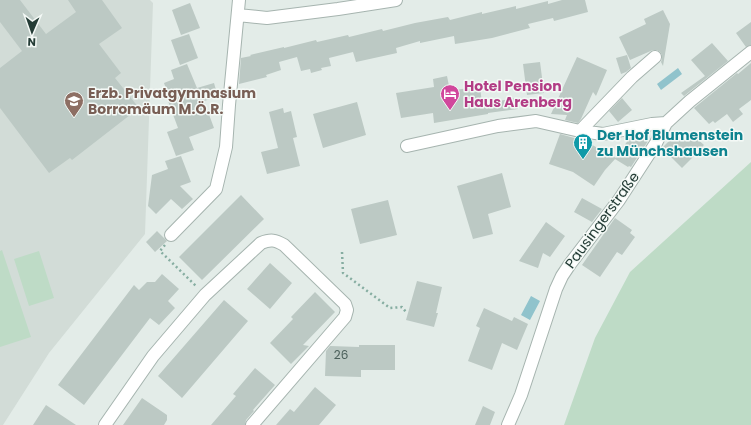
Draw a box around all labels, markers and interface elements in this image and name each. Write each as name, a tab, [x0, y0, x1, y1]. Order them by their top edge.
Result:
north arrow	[12, 12, 52, 52]
text: N	[27, 34, 36, 50]
place label: Hotel Pension Haus Arenberg	[464, 76, 572, 112]
place label: Erzb. Privatgymnasium Borromäum M.Ö.R.	[88, 83, 256, 119]
hotel icon: Hotel Pension Haus Arenberg	[439, 83, 461, 111]
school or university icon: Erzb. Privatgymnasium Borromäum M.Ö.R.	[63, 90, 85, 118]
place label: Der Hof Blumenstein zu Münchshausen	[597, 125, 743, 161]
building icon: Der Hof Blumenstein zu Münchshausen	[572, 132, 594, 160]
street label: Pausingerstraße	[560, 167, 644, 272]
house number: 26	[334, 346, 348, 363]

